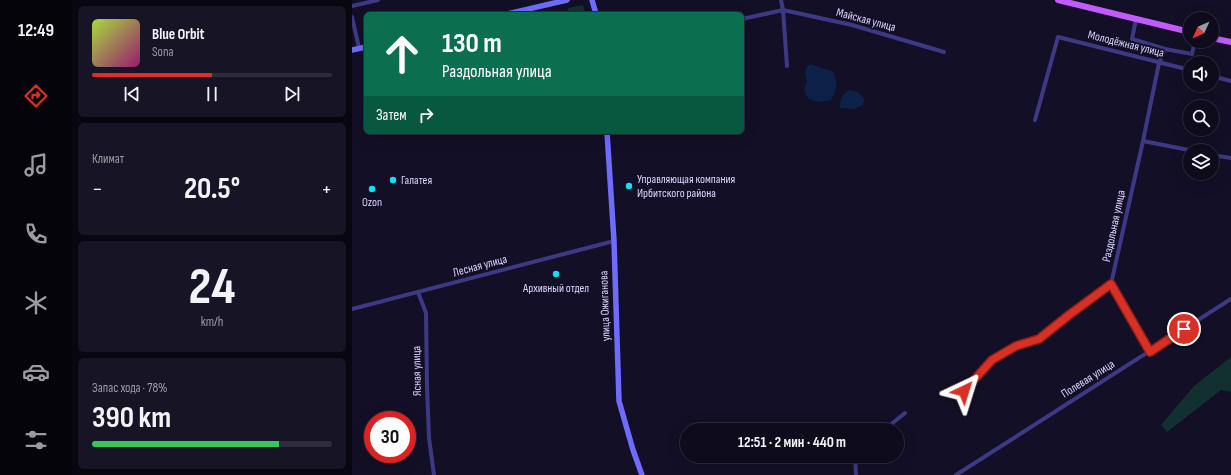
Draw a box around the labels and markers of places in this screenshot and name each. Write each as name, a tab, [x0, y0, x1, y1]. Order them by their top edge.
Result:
place label: Управляющая компания Ирбитского района	[637, 172, 735, 201]
place label: Галатея	[401, 173, 432, 188]
marker: Галатея	[388, 175, 398, 185]
marker: Управляющая компания Ирбитского района	[624, 181, 634, 191]
marker: Ozon	[367, 184, 377, 194]
place label: Ozon	[362, 195, 382, 210]
marker: Архивный отдел	[551, 269, 561, 279]
place label: Архивный отдел	[522, 281, 589, 296]
pin	[1167, 312, 1201, 346]

